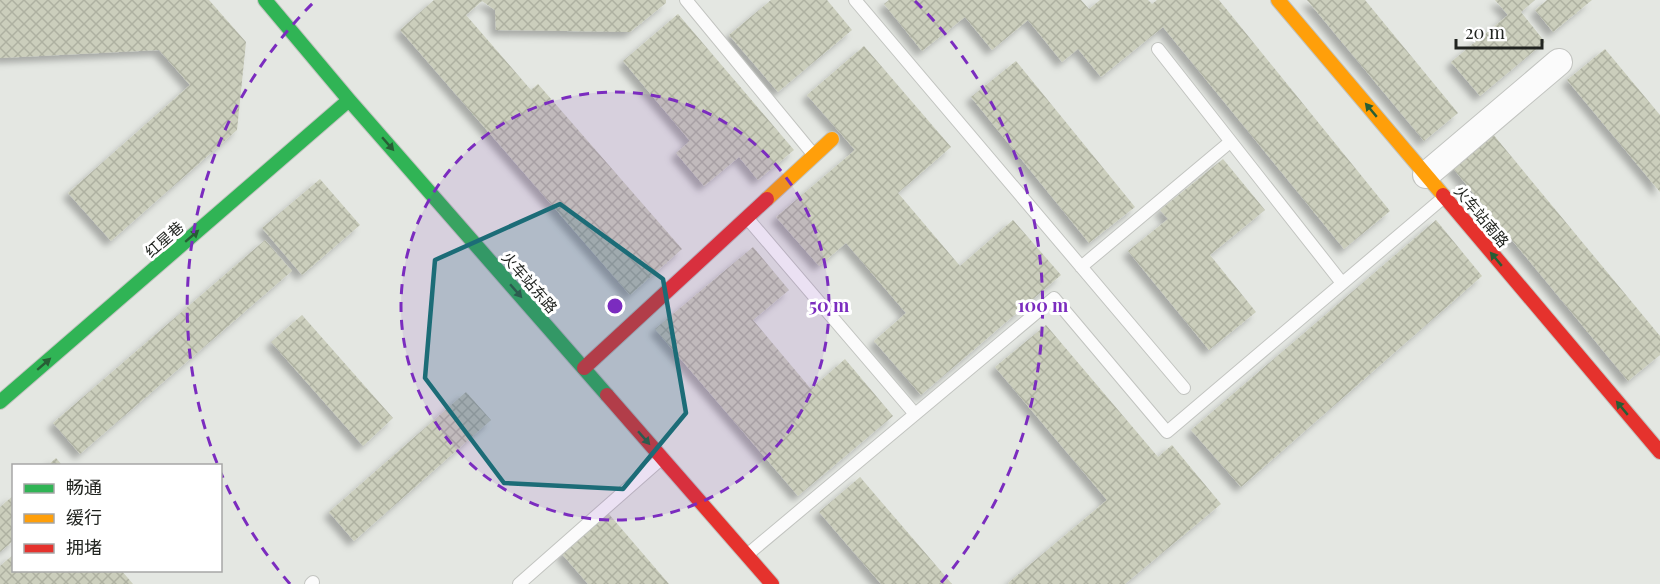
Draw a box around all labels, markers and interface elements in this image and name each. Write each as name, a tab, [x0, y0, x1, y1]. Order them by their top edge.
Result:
scale bar	[1456, 12, 1542, 50]
text: 20 m	[1465, 20, 1505, 44]
one-way arrow	[1364, 102, 1377, 118]
one-way arrow	[381, 136, 394, 151]
street label: 火车站南路	[1450, 181, 1514, 251]
street label: 红星巷	[140, 217, 188, 261]
one-way arrow	[184, 230, 200, 243]
street label: 火车站东路	[498, 247, 562, 317]
one-way arrow	[1490, 251, 1503, 267]
one-way arrow	[509, 283, 522, 298]
text: 50 m	[809, 293, 850, 317]
text: 100 m	[1018, 293, 1069, 317]
centre of rings	[605, 296, 625, 316]
one-way arrow	[36, 358, 51, 371]
one-way arrow	[1616, 401, 1629, 416]
one-way arrow	[637, 430, 650, 445]
legend	[12, 464, 222, 572]
text: 畅通	[66, 475, 102, 499]
text: 缓行	[66, 505, 102, 529]
text: 拥堵	[66, 535, 102, 559]

